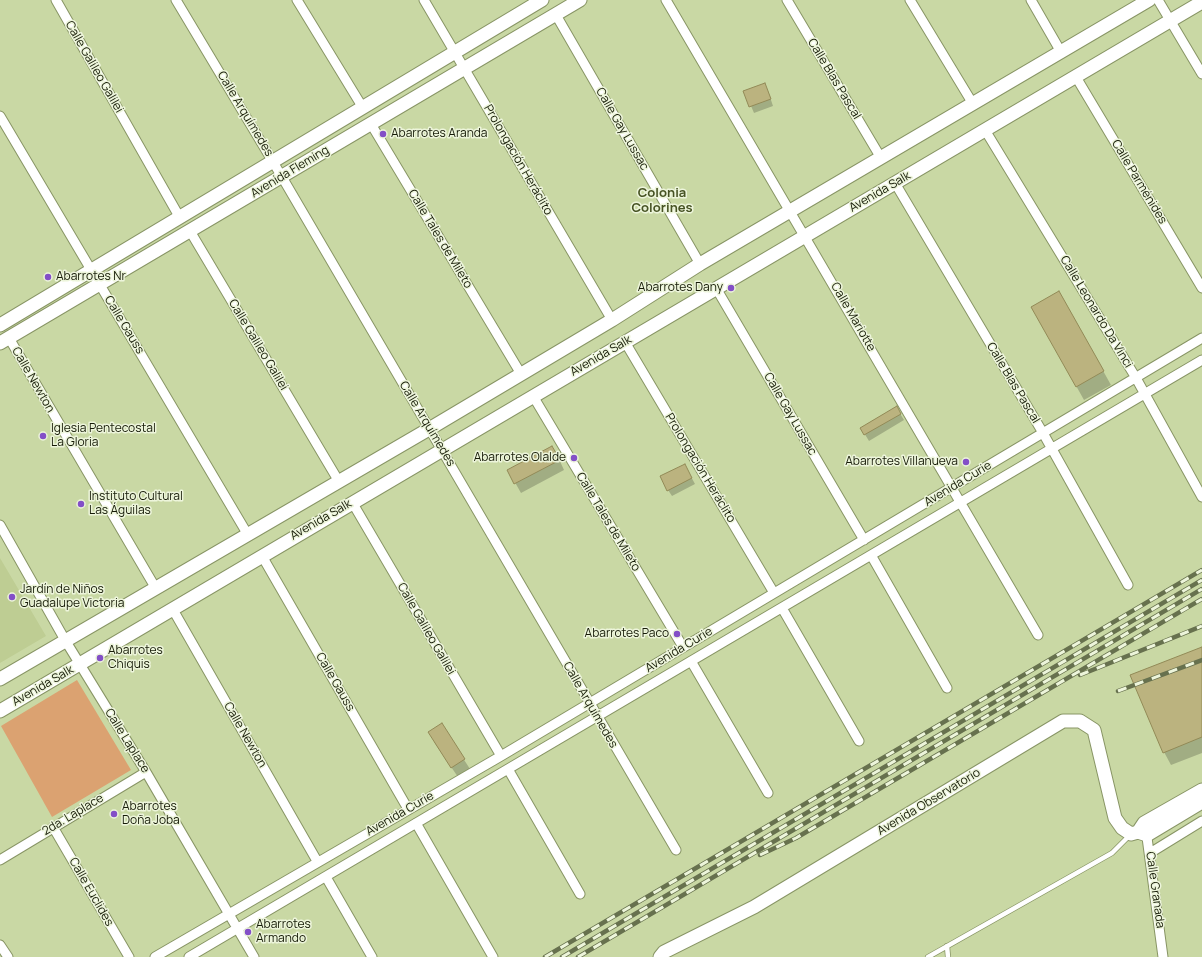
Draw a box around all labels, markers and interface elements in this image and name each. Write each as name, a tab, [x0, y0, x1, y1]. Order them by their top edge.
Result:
street label: Calle Galileo Galilei	[62, 19, 126, 115]
street label: Calle Blas Pascal	[804, 36, 864, 122]
street label: Calle Arquímedes	[214, 69, 276, 159]
street label: Calle Gay Lussac	[593, 85, 651, 173]
street label: Prolongación Heráclito	[481, 102, 555, 218]
place label: Abarrotes Aranda	[391, 127, 487, 141]
marker: Abarrotes Aranda	[378, 129, 388, 139]
street label: Calle Parménides	[1108, 137, 1170, 227]
street label: Avenida Fleming	[248, 143, 332, 201]
street label: Avenida Salk	[847, 169, 913, 215]
district label: Colonia Colorines	[631, 185, 693, 216]
street label: Calle Tales de Mileto	[405, 187, 475, 291]
street label: Calle Leonardo Da Vinci	[1057, 253, 1135, 371]
place label: Abarrotes Nr	[56, 270, 126, 284]
marker: Abarrotes Nr	[43, 272, 53, 282]
street label: Calle Mariotte	[827, 280, 879, 354]
place label: Abarrotes Dany	[638, 281, 723, 295]
marker: Abarrotes Dany	[726, 283, 736, 293]
street label: Calle Gauss	[101, 293, 147, 357]
street label: Calle Galileo Galilei	[225, 297, 291, 393]
street label: Avenida Salk	[568, 333, 634, 379]
street label: Calle Blas Pascal	[983, 340, 1043, 426]
street label: Calle Newton	[8, 345, 58, 415]
street label: Calle Gay Lussac	[761, 370, 819, 458]
street label: Calle Arquímedes	[396, 379, 458, 469]
street label: Prolongación Heráclito	[662, 411, 738, 525]
place label: Iglesia Pentecostal La Gloria	[51, 422, 156, 450]
marker: Iglesia Pentecostal La Gloria	[38, 431, 48, 441]
place label: Abarrotes Olalde	[474, 451, 566, 465]
marker: Abarrotes Olalde	[569, 453, 579, 463]
place label: Abarrotes Villanueva	[845, 455, 958, 469]
marker: Abarrotes Villanueva	[961, 457, 971, 467]
street label: Avenida Curie	[922, 458, 994, 510]
street label: Calle Tales de Mileto	[573, 470, 643, 574]
place label: Instituto Cultural Las Águilas	[89, 490, 183, 518]
street label: Avenida Salk	[288, 497, 354, 543]
marker: Instituto Cultural Las Águilas	[76, 499, 86, 509]
street label: Calle Galileo Galilei	[394, 581, 458, 677]
place label: Jardín de Niños Guadalupe Victoria	[20, 583, 124, 611]
marker: Jardín de Niños Guadalupe Victoria	[7, 592, 17, 602]
street label: Avenida Curie	[643, 624, 715, 676]
place label: Abarrotes Paco	[585, 627, 669, 641]
marker: Abarrotes Paco	[672, 629, 682, 639]
place label: Abarrotes Chiquis	[108, 644, 163, 672]
street label: Calle Gauss	[312, 650, 358, 714]
marker: Abarrotes Chiquis	[95, 653, 105, 663]
street label: Calle Arquímedes	[560, 659, 620, 751]
street label: Avenida Salk	[10, 663, 76, 709]
street label: Calle Newton	[220, 700, 270, 770]
street label: Calle Laplace	[102, 706, 152, 776]
street label: Avenida Observatorio	[875, 766, 983, 838]
street label: Avenida Curie	[364, 789, 436, 839]
street label: 2da. Laplace	[40, 791, 106, 839]
place label: Abarrotes Doña Joba	[122, 800, 180, 828]
marker: Abarrotes Doña Joba	[109, 809, 119, 819]
street label: Calle Granada	[1143, 851, 1167, 929]
street label: Calle Euclides	[66, 855, 116, 929]
place label: Abarrotes Armando	[256, 918, 311, 946]
marker: Abarrotes Armando	[243, 927, 253, 937]

